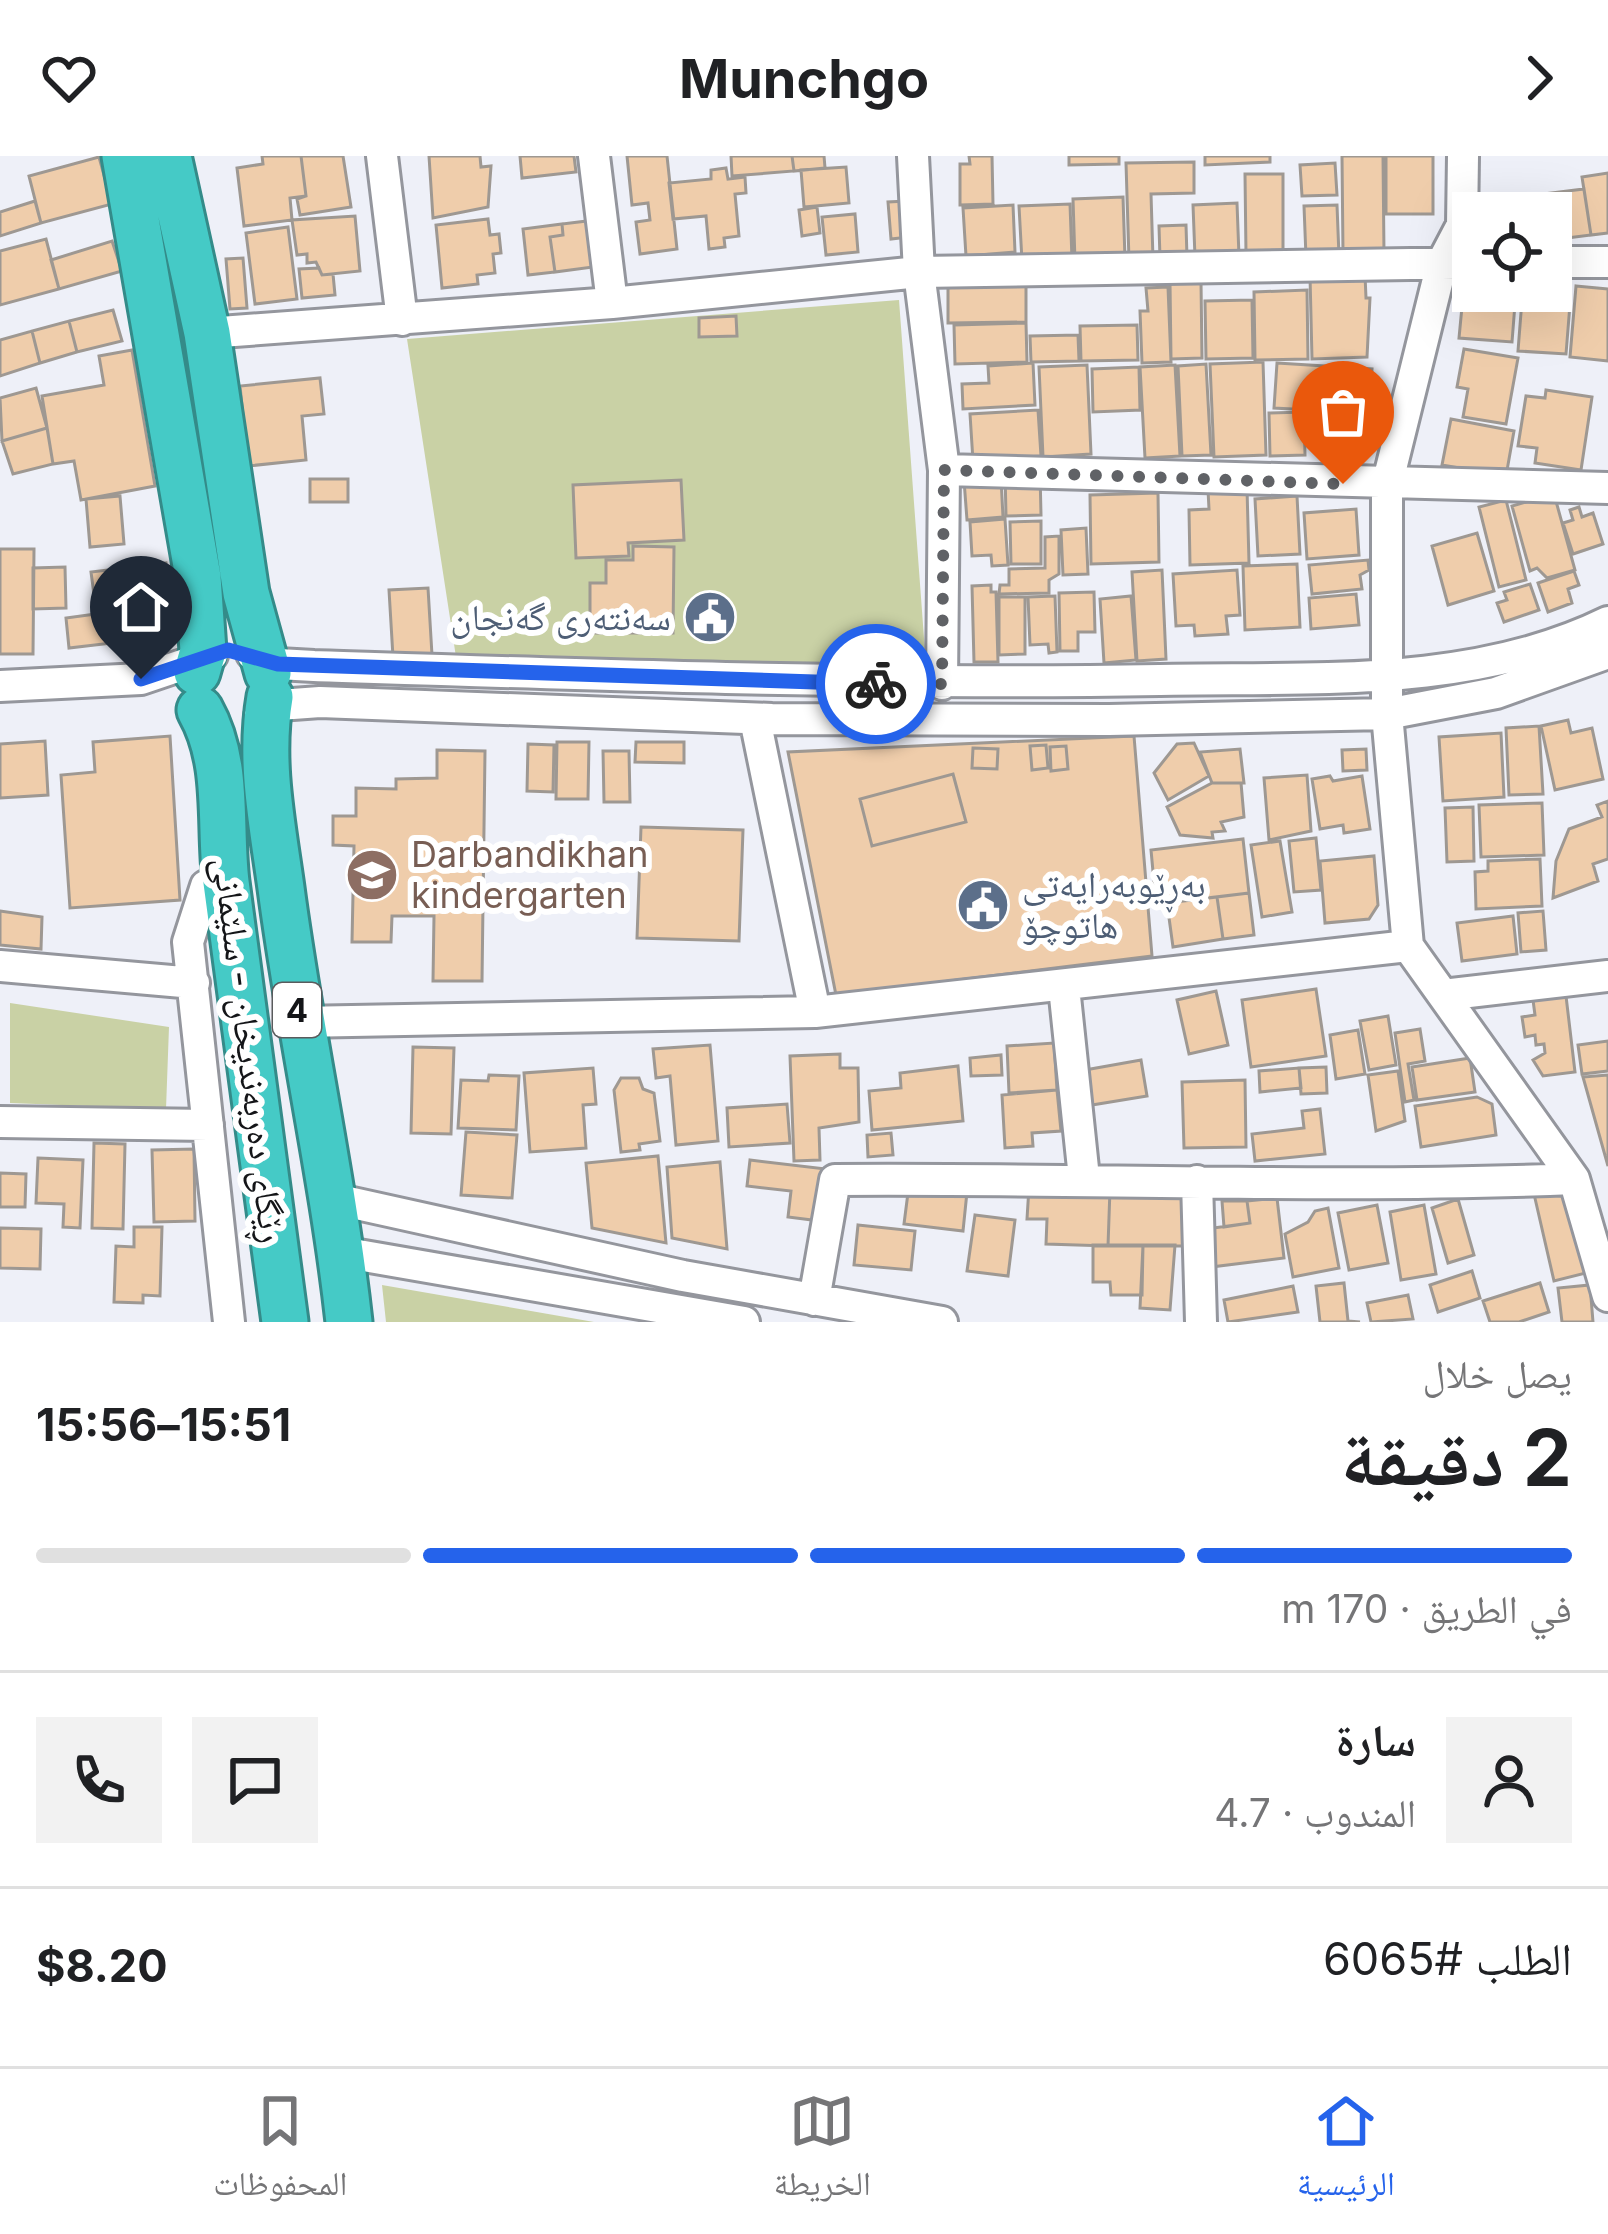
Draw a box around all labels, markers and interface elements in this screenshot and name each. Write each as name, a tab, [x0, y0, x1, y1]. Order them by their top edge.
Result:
icon: heart	[36, 45, 102, 111]
icon: forward	[1506, 45, 1572, 111]
text: Munchgo	[679, 46, 929, 111]
map controls	[1452, 192, 1572, 312]
button: locate	[1452, 192, 1572, 312]
pin	[1292, 361, 1394, 484]
icon: bag	[1310, 379, 1376, 445]
pin	[90, 556, 192, 679]
icon: home	[108, 574, 174, 640]
public building icon: سەنتەری گەنجان	[682, 589, 738, 645]
place label: سەنتەری گەنجان	[450, 595, 671, 639]
courier	[816, 624, 936, 744]
icon: bike	[843, 651, 909, 717]
place label: Darbandikhan kindergarten	[411, 832, 648, 917]
school or university icon: Darbandikhan kindergarten	[344, 847, 400, 903]
street label: ڕێگای دەربەندیخان - سلێمانی	[198, 855, 295, 1246]
place label: بەڕێوبەرایەتی هاتوچۆ	[1022, 862, 1206, 947]
public building icon: بەڕێوبەرایەتی هاتوچۆ	[955, 877, 1011, 933]
road number: 4	[273, 983, 321, 1037]
text: يصل خلال	[1422, 1350, 1572, 1397]
text: 15:51–15:56	[36, 1397, 291, 1452]
text: 2 دقيقة	[1341, 1410, 1572, 1505]
text: في الطريق · 170 m	[1281, 1585, 1572, 1632]
text: سارة	[1335, 1712, 1416, 1767]
button: phone	[36, 1717, 162, 1843]
button: chat	[192, 1717, 318, 1843]
button: person	[1446, 1717, 1572, 1843]
text: المندوب · 4.7	[1214, 1789, 1416, 1836]
text: الطلب #6065	[1323, 1931, 1572, 1986]
text: $8.20	[36, 1938, 168, 1993]
tab: المحفوظات	[213, 2088, 347, 2216]
tab: الخريطة	[774, 2088, 871, 2216]
tab: الرئيسية	[1297, 2088, 1395, 2216]

